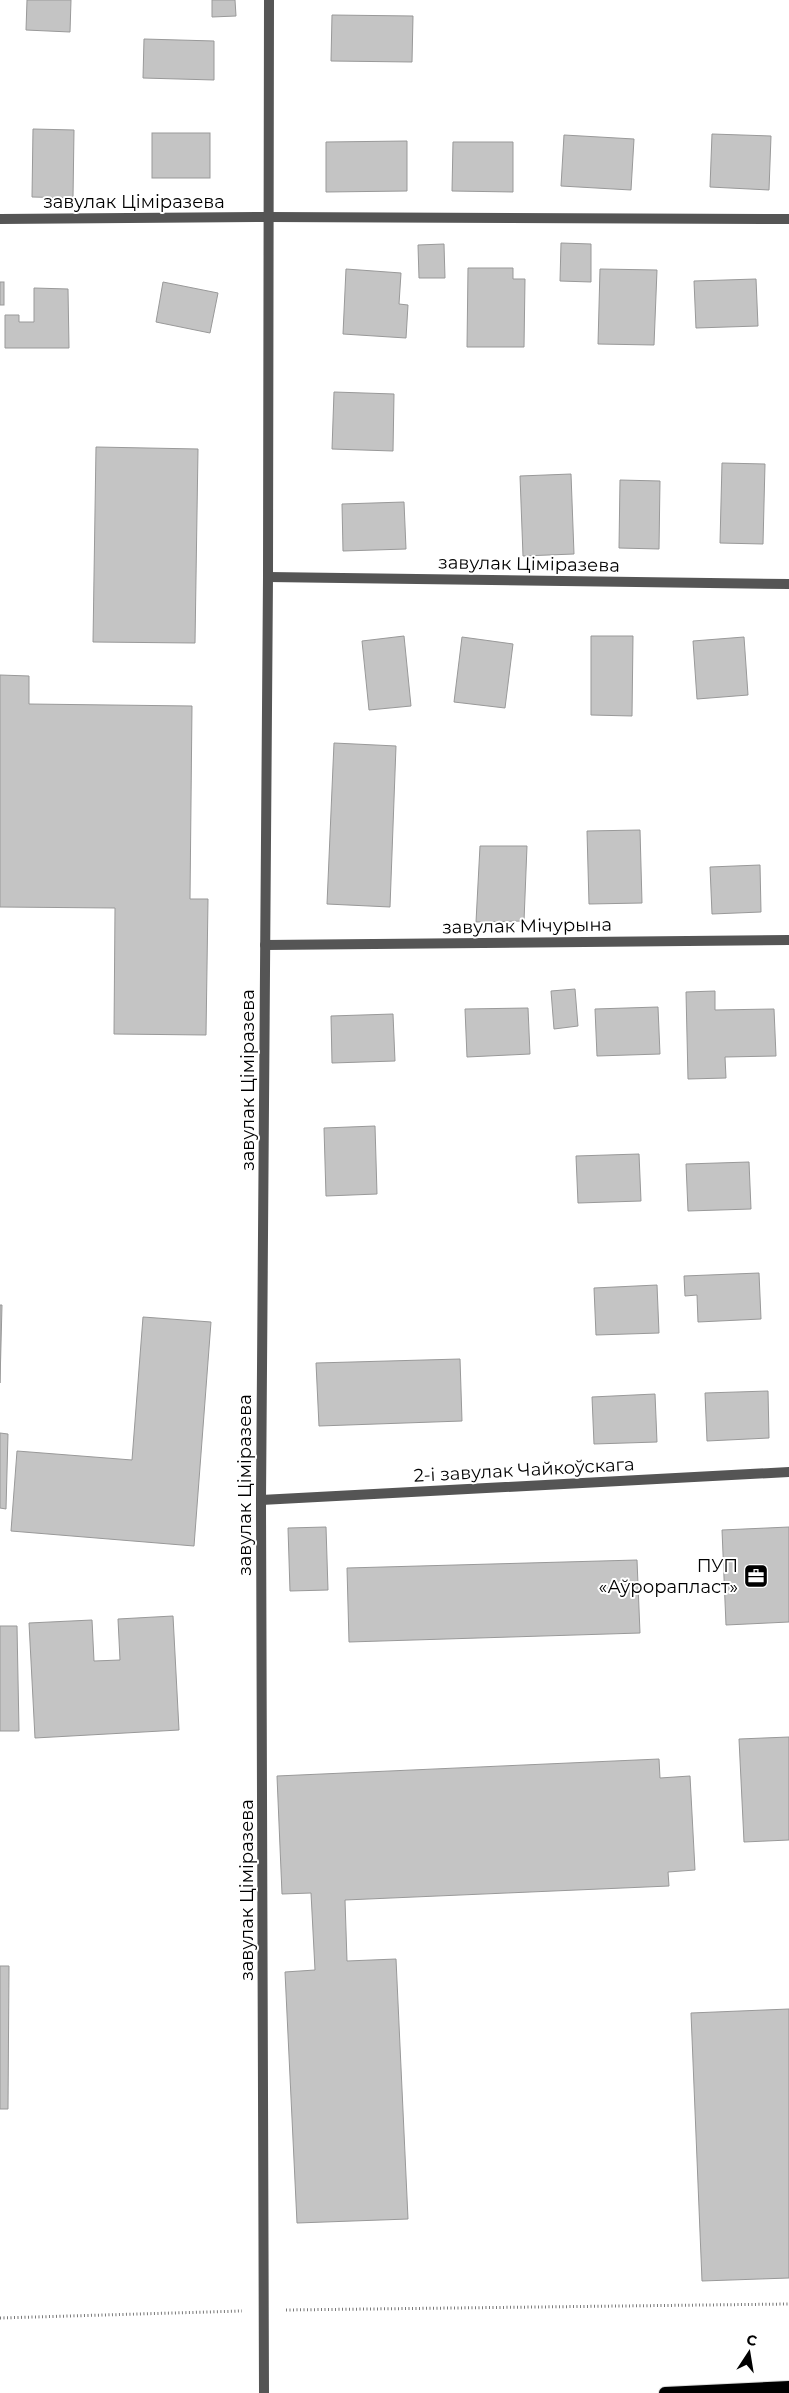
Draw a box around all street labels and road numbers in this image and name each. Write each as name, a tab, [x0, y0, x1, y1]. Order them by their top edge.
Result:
street label: завулак Ціміразева	[43, 191, 225, 213]
street label: завулак Ціміразева	[438, 551, 620, 577]
street label: завулак Мічурына	[442, 914, 612, 938]
street label: завулак Ціміразева	[237, 989, 259, 1171]
street label: завулак Ціміразева	[234, 1394, 256, 1576]
street label: 2-і завулак Чайкоўскага	[413, 1453, 635, 1487]
street label: завулак Ціміразева	[236, 1799, 258, 1981]

